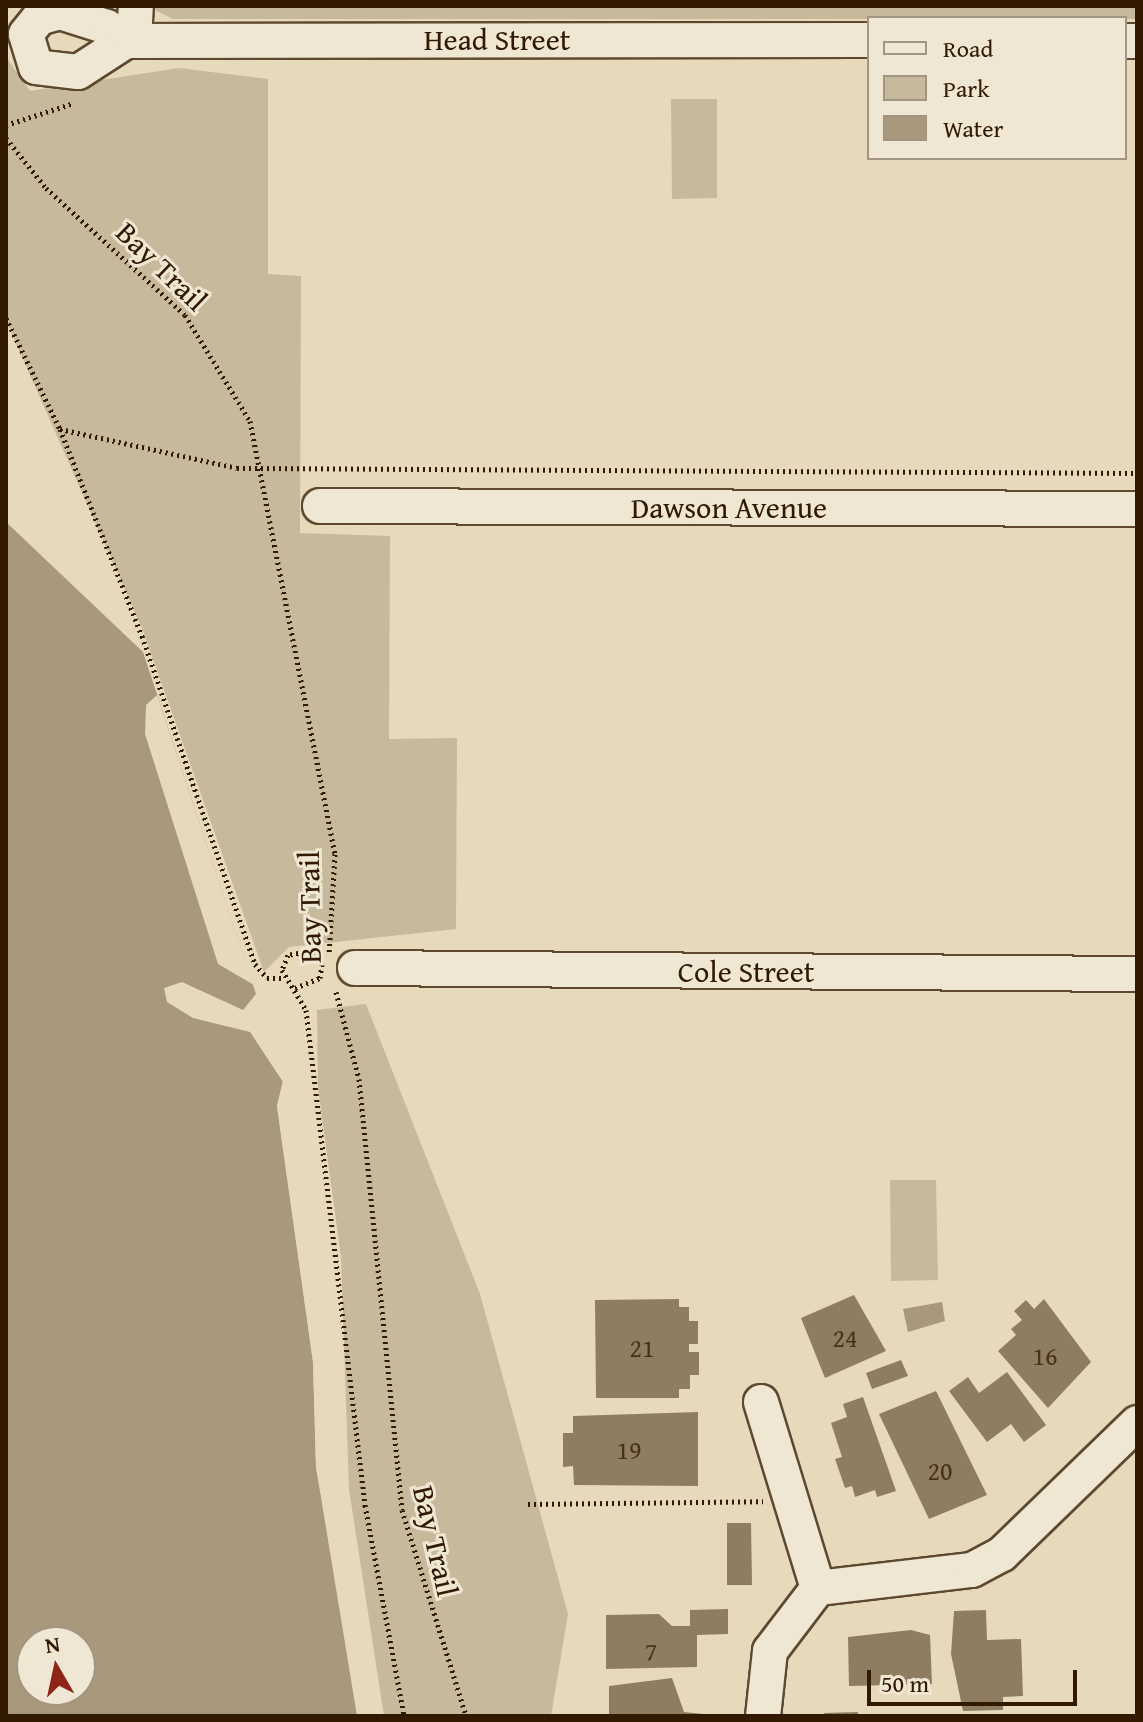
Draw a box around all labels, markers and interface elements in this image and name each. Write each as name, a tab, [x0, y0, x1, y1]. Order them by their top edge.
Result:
legend	[867, 16, 1127, 160]
street label: Head Street	[424, 21, 570, 57]
text: Road	[943, 31, 993, 66]
text: Park	[943, 71, 989, 106]
text: Water	[943, 111, 1003, 146]
street label: Bay Trail	[109, 214, 215, 318]
street label: Dawson Avenue	[631, 489, 827, 525]
street label: Bay Trail	[290, 850, 328, 964]
street label: Cole Street	[678, 953, 814, 989]
house number: 24	[832, 1322, 858, 1354]
house number: 21	[629, 1332, 655, 1364]
house number: 16	[1032, 1340, 1058, 1372]
house number: 19	[616, 1434, 642, 1466]
house number: 20	[927, 1455, 953, 1487]
street label: Bay Trail	[406, 1482, 466, 1600]
north arrow	[16, 1626, 96, 1706]
text: N	[43, 1627, 62, 1661]
house number: 7	[645, 1635, 657, 1667]
scale bar	[871, 1654, 1081, 1704]
text: 50 m	[881, 1666, 929, 1701]

